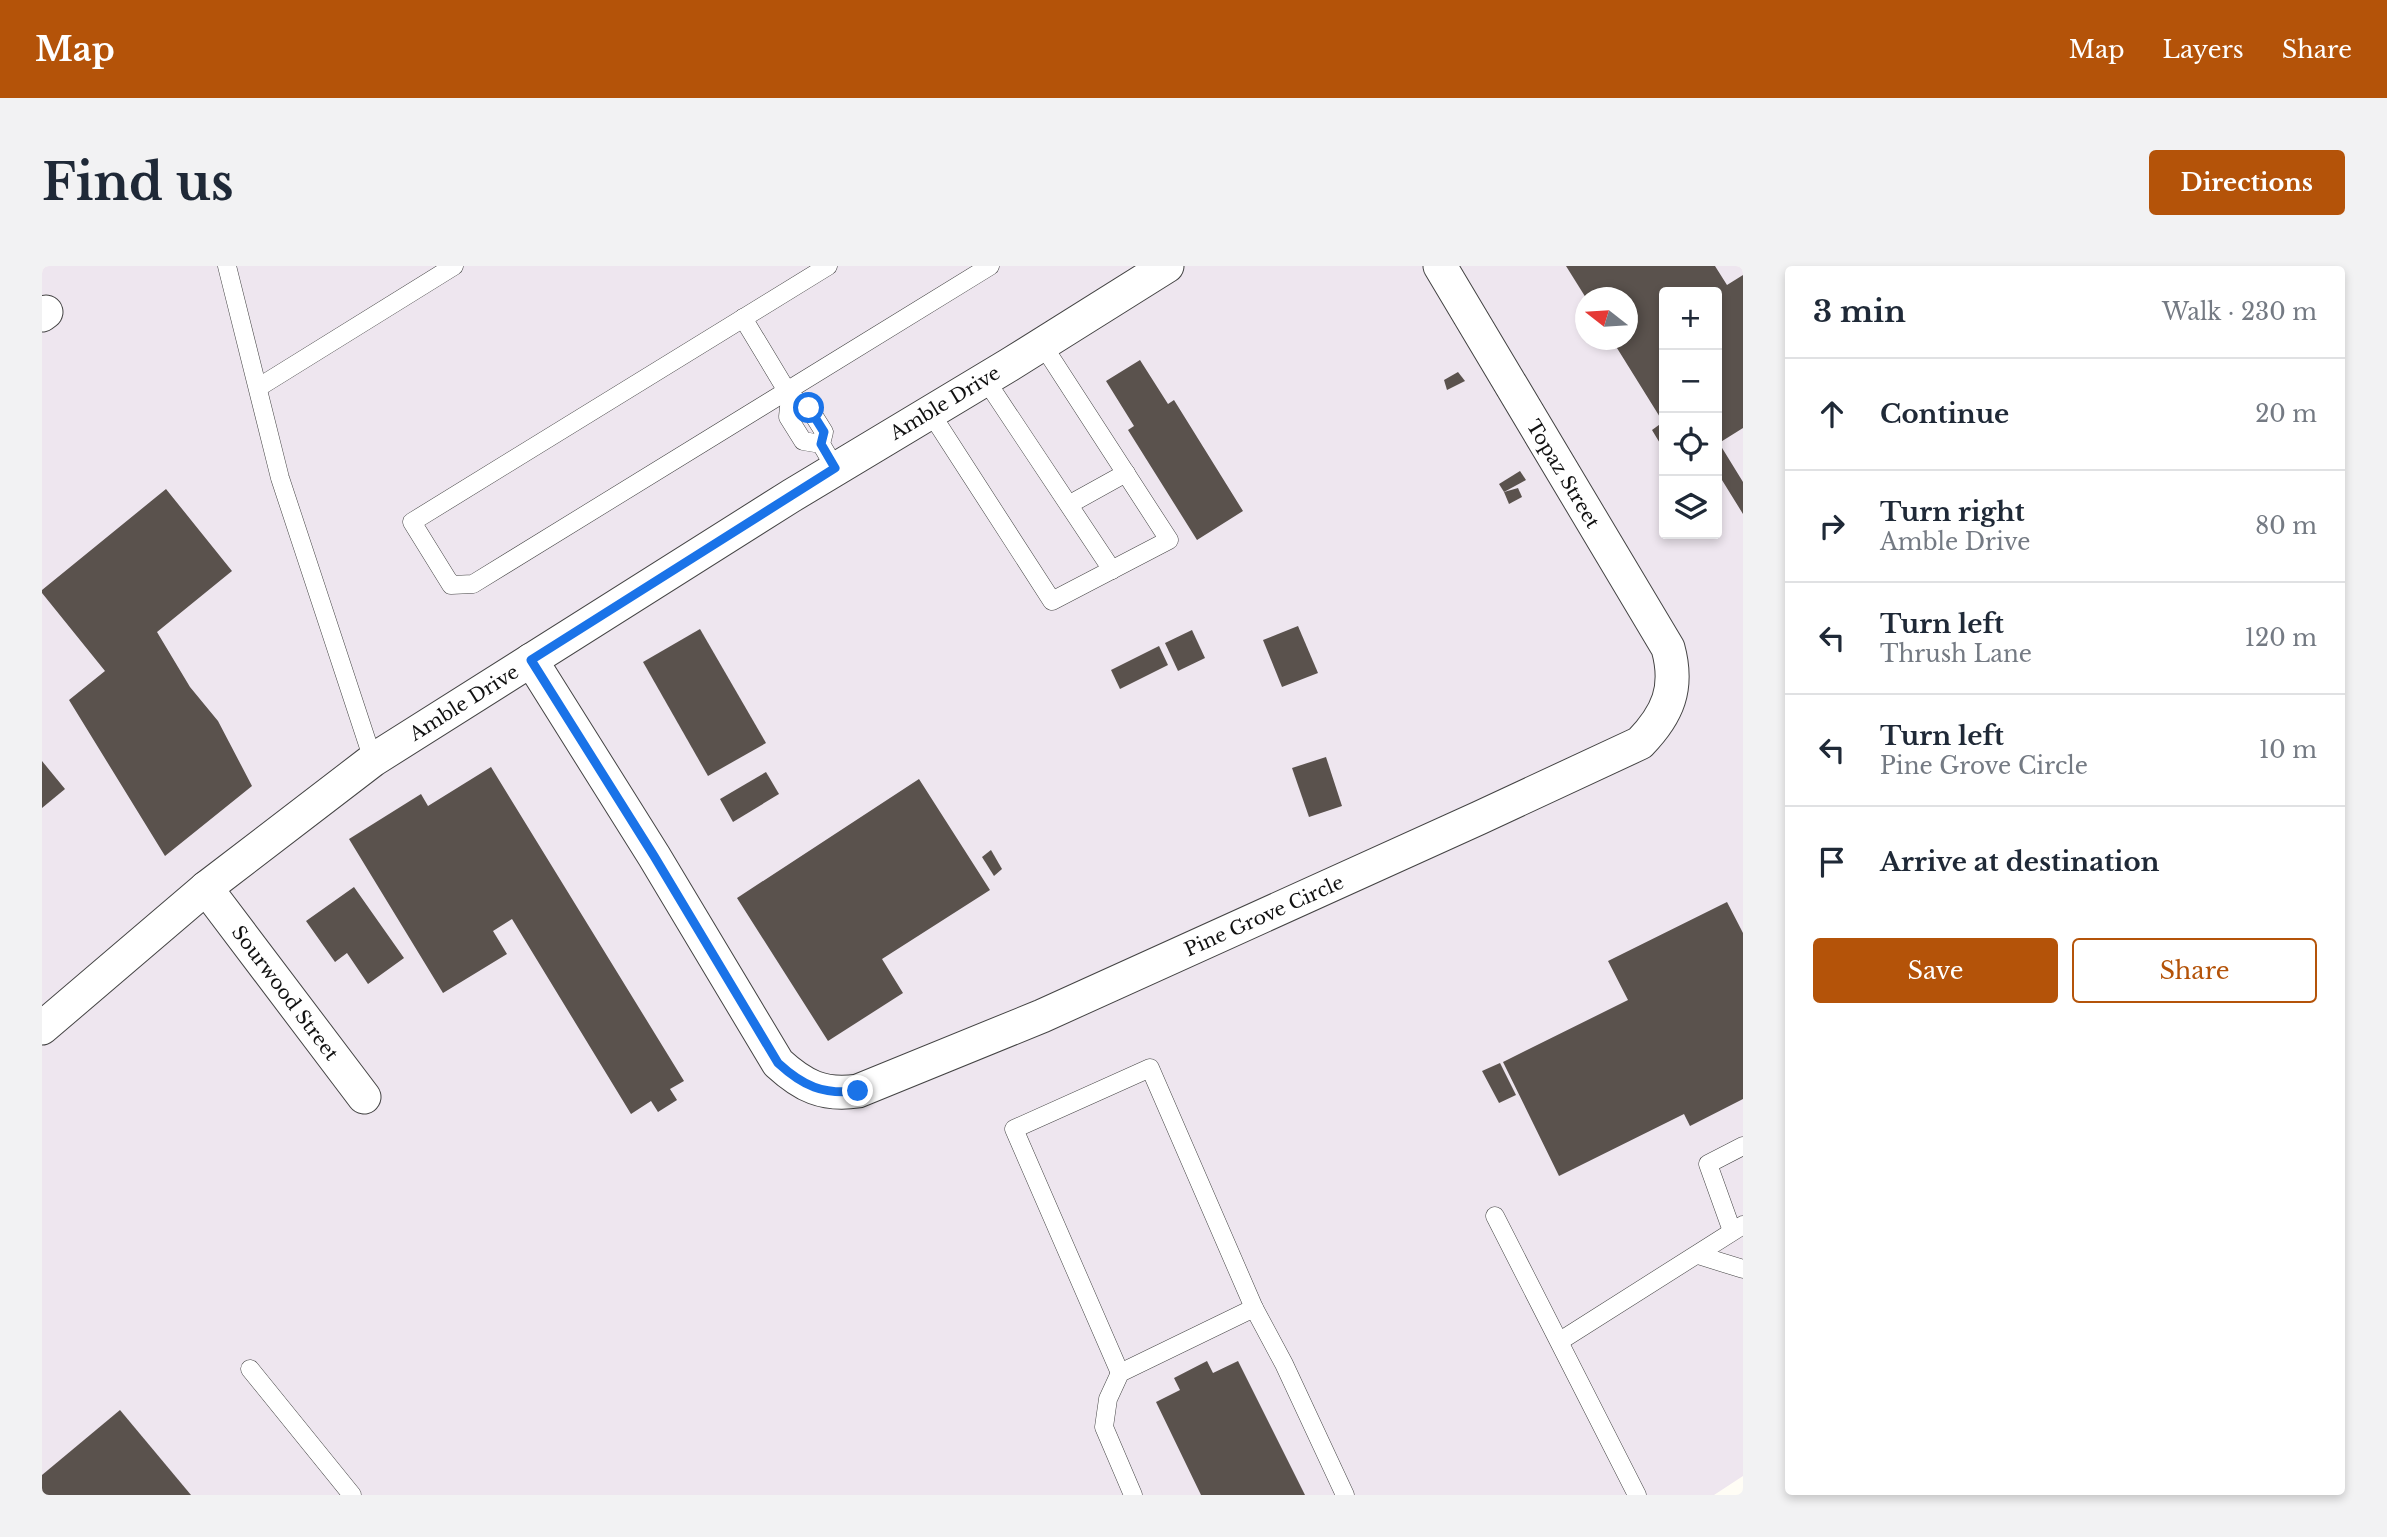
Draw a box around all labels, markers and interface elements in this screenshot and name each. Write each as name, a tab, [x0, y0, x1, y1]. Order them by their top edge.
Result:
text: Map	[35, 29, 115, 70]
text: Map	[2069, 35, 2125, 64]
text: Layers	[2163, 35, 2244, 64]
text: Share	[2282, 35, 2352, 64]
button: Directions	[2149, 150, 2345, 215]
text: Find us	[42, 152, 234, 213]
north arrow	[1575, 287, 1638, 350]
map controls	[1659, 287, 1722, 539]
button: +	[1659, 287, 1722, 350]
text: 3 min	[1813, 293, 1906, 330]
text: Walk · 230 m	[2162, 298, 2317, 326]
button: −	[1659, 350, 1722, 413]
street label: Amble Drive	[885, 361, 1004, 445]
route start	[793, 392, 824, 423]
icon: ahead	[1813, 395, 1851, 433]
text: Continue	[1880, 398, 2009, 430]
text: 20 m	[2255, 400, 2317, 428]
button: locate	[1659, 413, 1722, 476]
street label: Topaz Street	[1522, 416, 1605, 533]
button: layers	[1659, 476, 1722, 539]
text: Turn right	[1880, 496, 2025, 528]
icon: right	[1813, 507, 1851, 545]
text: 80 m	[2255, 512, 2317, 540]
text: Amble Drive	[1880, 528, 2030, 556]
text: Turn left	[1880, 608, 2004, 640]
icon: left	[1813, 619, 1851, 657]
text: 120 m	[2245, 624, 2317, 652]
text: Thrush Lane	[1880, 640, 2032, 668]
street label: Amble Drive	[404, 660, 523, 746]
text: Turn left	[1880, 720, 2004, 752]
icon: left	[1813, 731, 1851, 769]
text: 10 m	[2259, 736, 2317, 764]
text: Pine Grove Circle	[1880, 752, 2088, 780]
icon: arrive	[1813, 843, 1851, 881]
text: Arrive at destination	[1880, 846, 2160, 878]
street label: Pine Grove Circle	[1181, 871, 1347, 961]
street label: Sourwood Street	[227, 921, 344, 1066]
button: Save	[1813, 938, 2058, 1003]
button: Share	[2072, 938, 2317, 1003]
route end	[842, 1075, 873, 1106]

